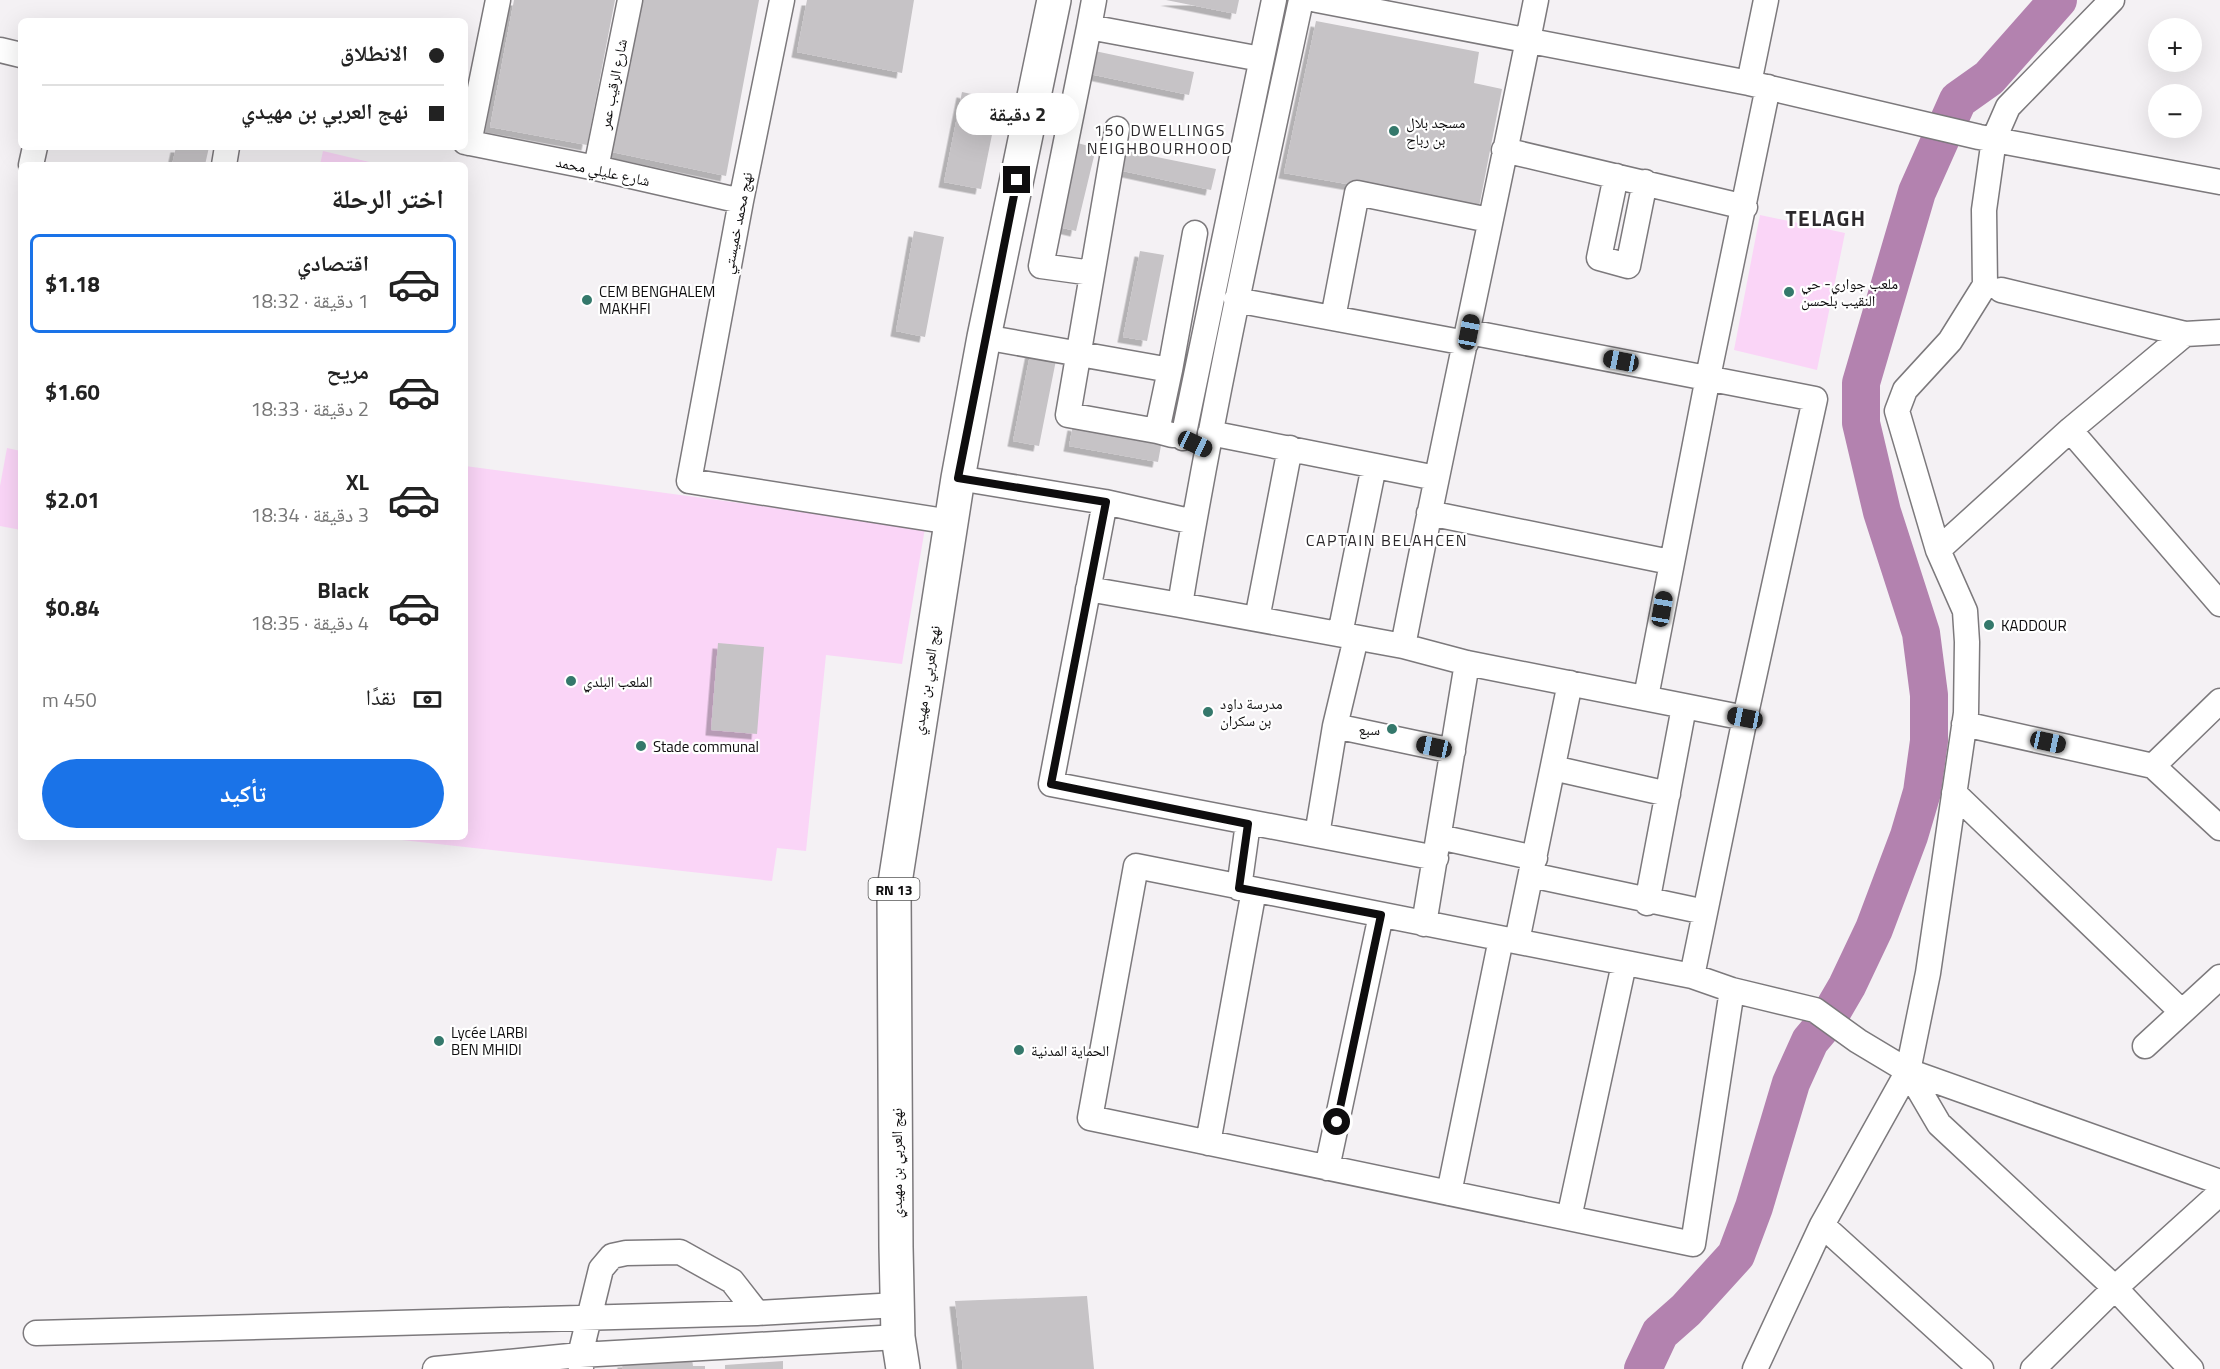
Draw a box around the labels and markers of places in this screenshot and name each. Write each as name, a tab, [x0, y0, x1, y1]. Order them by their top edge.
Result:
place label: مسجد بلال بن رباح	[1406, 111, 1466, 151]
marker: مسجد بلال بن رباح	[1387, 124, 1401, 138]
place label: ملعب جواري- حي النقيب بلحسن	[1801, 272, 1898, 312]
place label: CEM BENGHALEM MAKHFI	[599, 280, 715, 320]
marker: ملعب جواري- حي النقيب بلحسن	[1782, 285, 1796, 299]
marker: CEM BENGHALEM MAKHFI	[580, 293, 594, 307]
place label: KADDOUR	[2001, 614, 2067, 637]
marker: KADDOUR	[1982, 618, 1996, 632]
place label: الملعب البلدي	[583, 670, 653, 693]
marker: الملعب البلدي	[564, 674, 578, 688]
place label: مدرسة داود بن سكران	[1220, 692, 1283, 732]
marker: مدرسة داود بن سكران	[1201, 705, 1215, 719]
place label: سبع	[1359, 718, 1380, 741]
marker: سبع	[1385, 722, 1399, 736]
place label: Stade communal	[653, 735, 759, 758]
marker: Stade communal	[634, 739, 648, 753]
place label: Lycée LARBI BEN MHIDI	[451, 1021, 528, 1061]
marker: Lycée LARBI BEN MHIDI	[432, 1034, 446, 1048]
place label: الحماية المدنية	[1031, 1039, 1109, 1062]
marker: الحماية المدنية	[1012, 1043, 1026, 1057]

